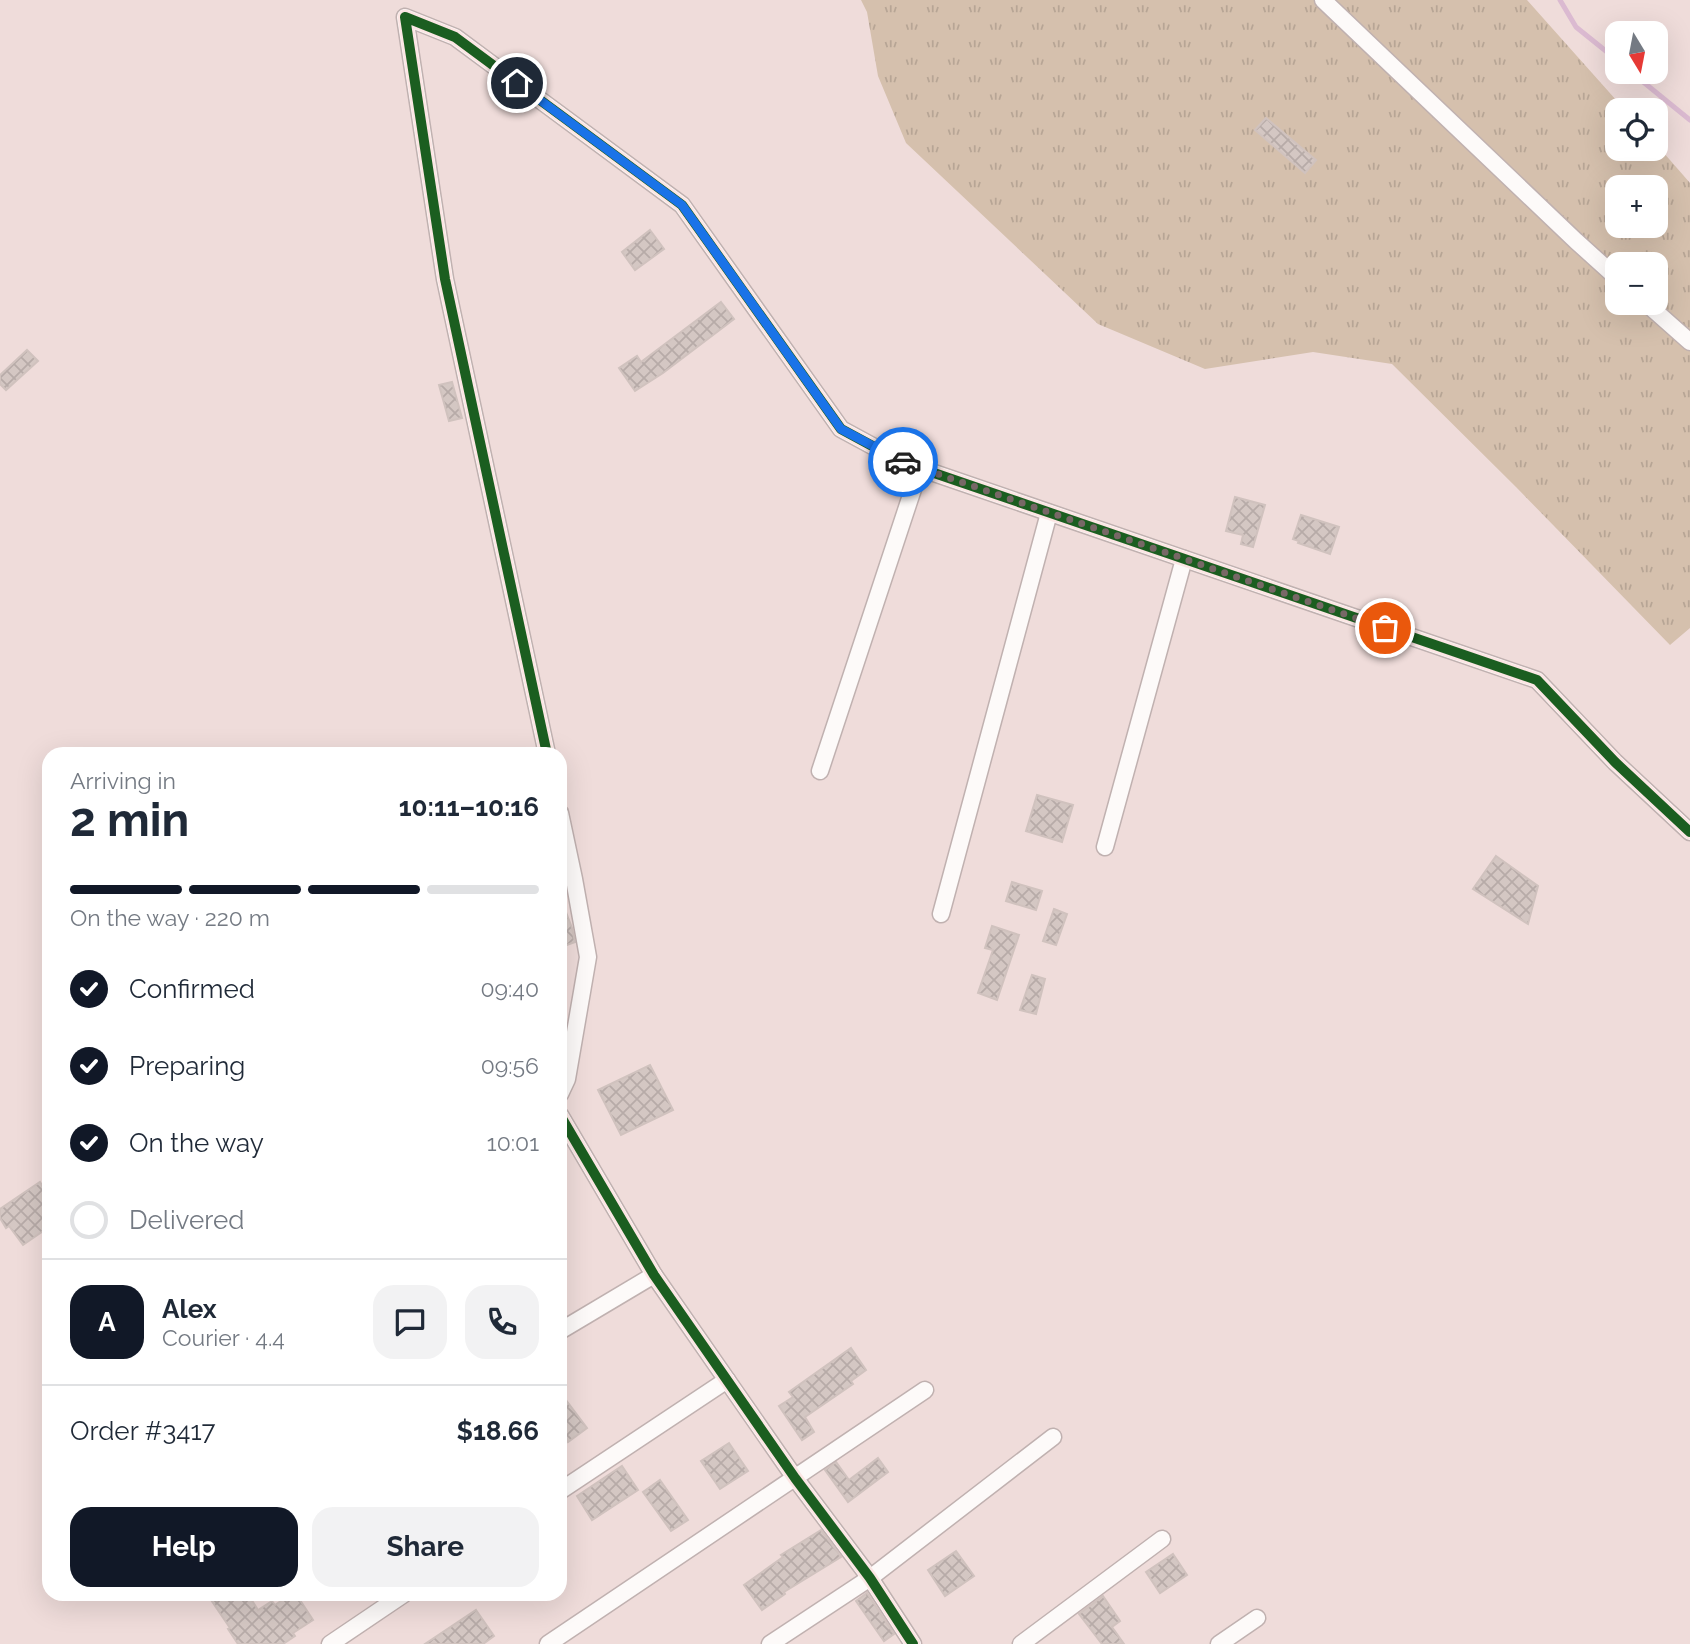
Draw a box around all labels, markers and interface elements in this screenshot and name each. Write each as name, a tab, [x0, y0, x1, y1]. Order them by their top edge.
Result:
north arrow	[1605, 21, 1668, 84]
map controls	[1605, 21, 1668, 315]
pin	[487, 53, 547, 113]
icon: home	[498, 64, 536, 102]
button: locate	[1605, 98, 1668, 161]
button: +	[1605, 175, 1668, 238]
button: −	[1605, 252, 1668, 315]
courier	[868, 427, 938, 497]
icon: car	[884, 443, 922, 481]
pin	[1355, 598, 1415, 658]
icon: bag	[1366, 609, 1404, 647]
text: Arriving in	[70, 767, 176, 794]
text: 10:11–10:16	[399, 792, 539, 822]
text: 2 min	[70, 793, 189, 847]
text: On the way · 220 m	[70, 904, 270, 931]
icon: check	[70, 970, 108, 1008]
text: Confirmed	[129, 974, 255, 1004]
text: 09:40	[480, 975, 539, 1002]
icon: check	[70, 1047, 108, 1085]
text: Preparing	[129, 1051, 245, 1081]
text: 09:56	[481, 1052, 539, 1079]
icon: check	[70, 1124, 108, 1162]
text: On the way	[129, 1128, 264, 1158]
text: 10:01	[487, 1129, 539, 1156]
text: Delivered	[129, 1205, 244, 1235]
button: chat	[373, 1285, 447, 1359]
button: phone	[465, 1285, 539, 1359]
text: Alex	[162, 1294, 217, 1324]
text: A	[98, 1307, 116, 1337]
text: Courier · 4.4	[162, 1324, 285, 1351]
text: Order #3417	[70, 1416, 215, 1446]
text: $18.66	[457, 1416, 539, 1446]
button: Help	[70, 1507, 298, 1587]
button: Share	[312, 1507, 539, 1587]

